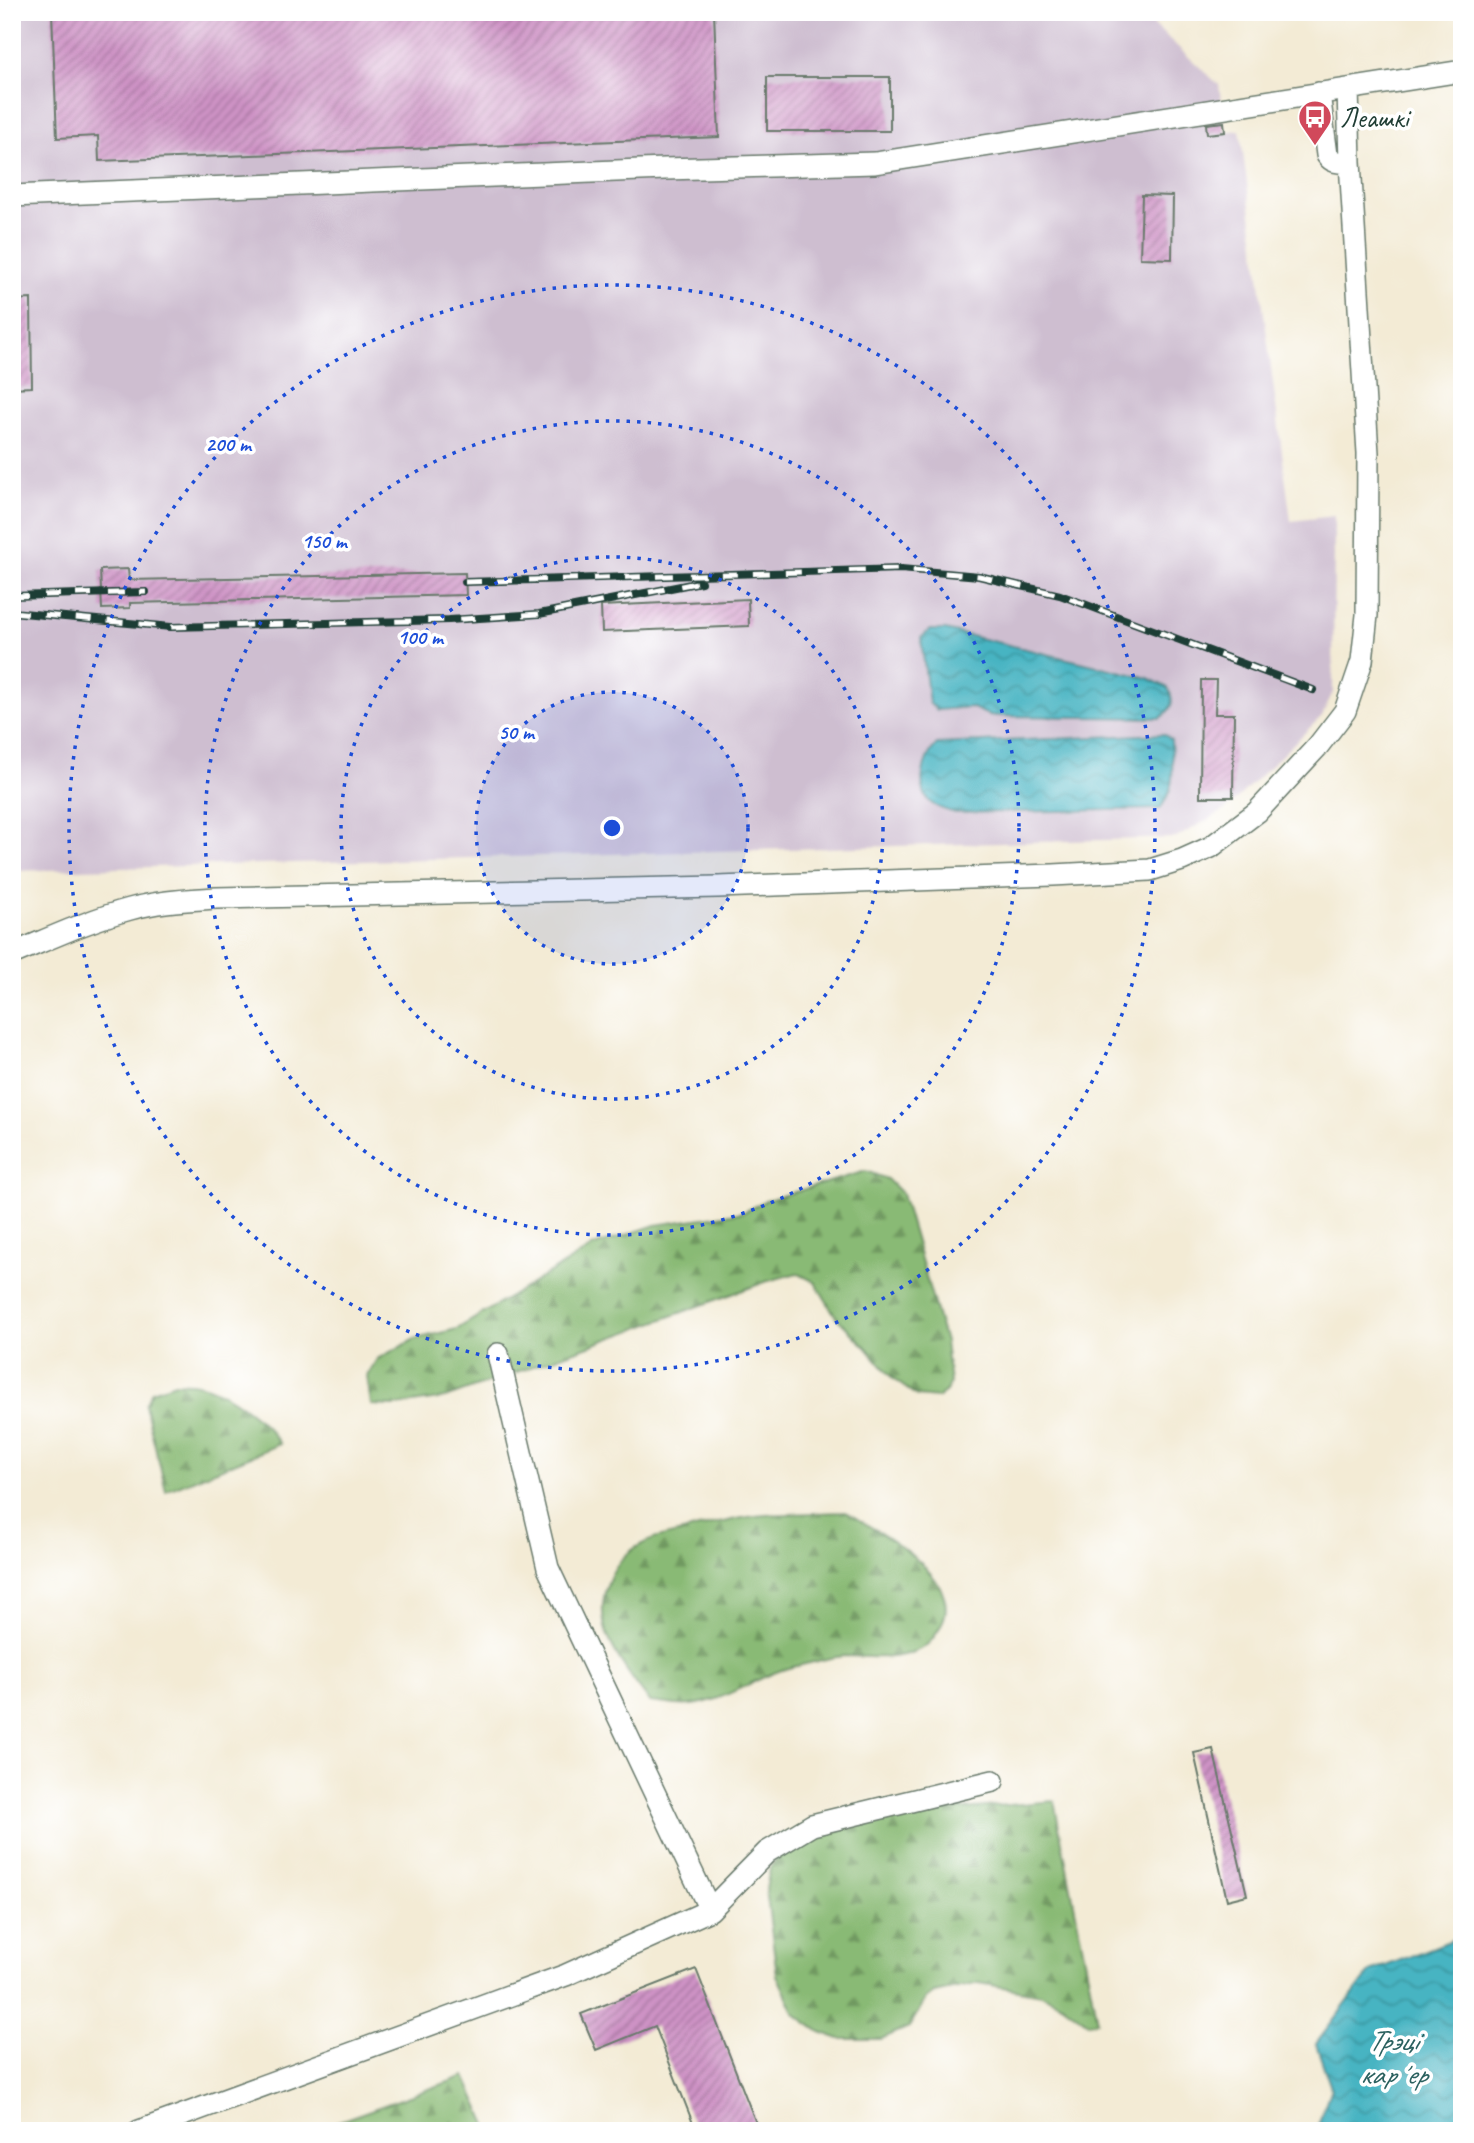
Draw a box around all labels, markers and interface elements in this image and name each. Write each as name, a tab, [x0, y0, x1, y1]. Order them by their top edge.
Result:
bus stop icon: Леашкі	[1296, 98, 1334, 147]
place label: Леашкі	[1340, 100, 1412, 135]
text: 200 m	[205, 431, 253, 457]
text: 150 m	[301, 528, 349, 554]
text: 100 m	[397, 624, 445, 650]
text: 50 m	[498, 719, 536, 745]
centre of rings	[600, 816, 624, 840]
water label: Трэці карʼер	[1359, 2021, 1430, 2093]

